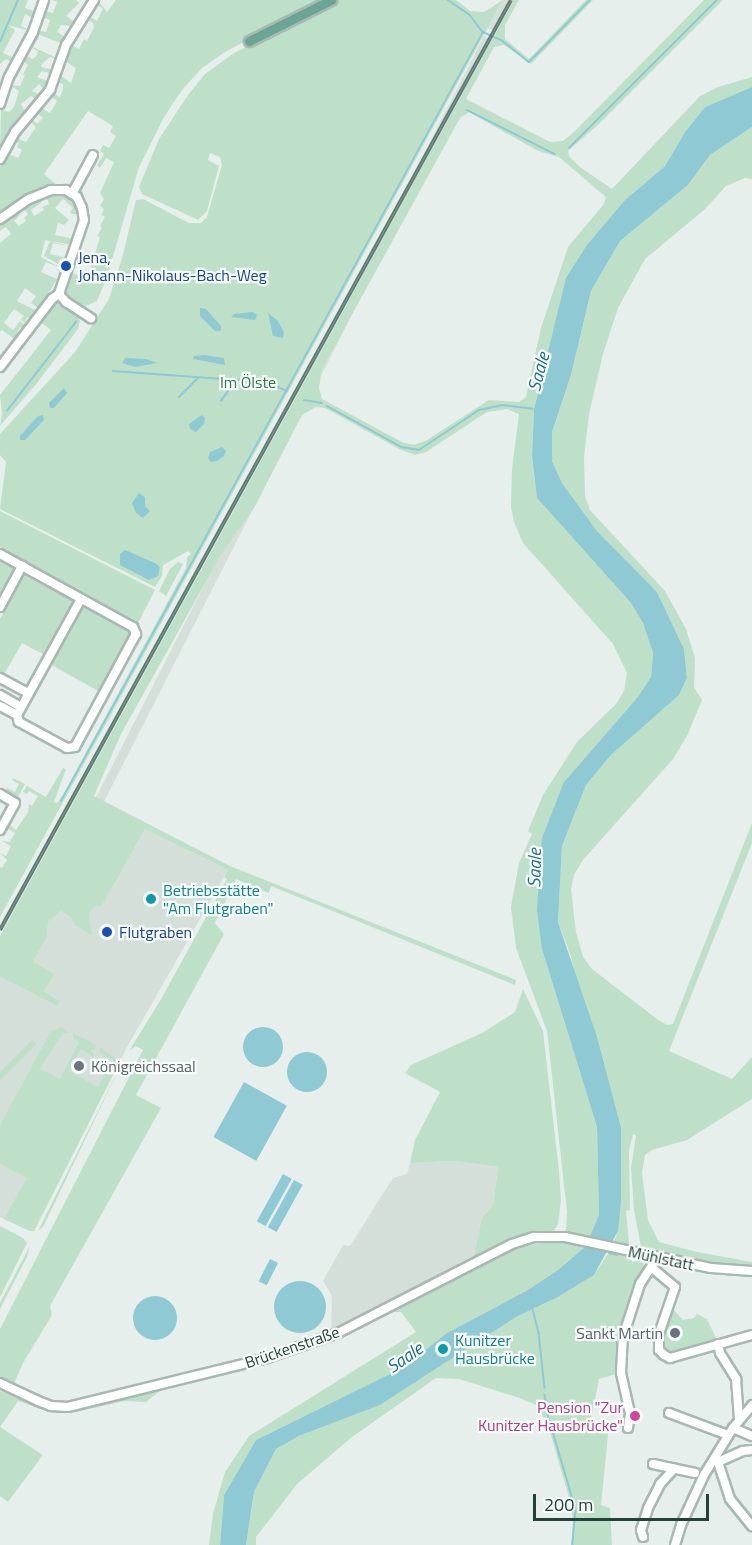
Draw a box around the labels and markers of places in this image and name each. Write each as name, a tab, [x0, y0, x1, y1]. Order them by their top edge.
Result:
place label: Jena, Johann-Nikolaus-Bach-Weg	[78, 247, 267, 285]
marker: Jena, Johann-Nikolaus-Bach-Weg	[59, 259, 73, 273]
place label: Betriebsstätte "Am Flutgraben"	[163, 880, 274, 918]
marker: Betriebsstätte "Am Flutgraben"	[144, 892, 158, 906]
place label: Flutgraben	[119, 922, 192, 942]
marker: Flutgraben	[100, 925, 114, 939]
place label: Königreichssaal	[91, 1056, 196, 1076]
marker: Königreichssaal	[72, 1059, 86, 1073]
place label: Sankt Martin	[576, 1323, 663, 1343]
marker: Sankt Martin	[668, 1326, 682, 1340]
place label: Kunitzer Hausbrücke	[455, 1330, 535, 1368]
marker: Kunitzer Hausbrücke	[436, 1342, 450, 1356]
place label: Pension "Zur Kunitzer Hausbrücke"	[478, 1397, 623, 1435]
marker: Pension "Zur Kunitzer Hausbrücke"	[628, 1409, 642, 1423]

